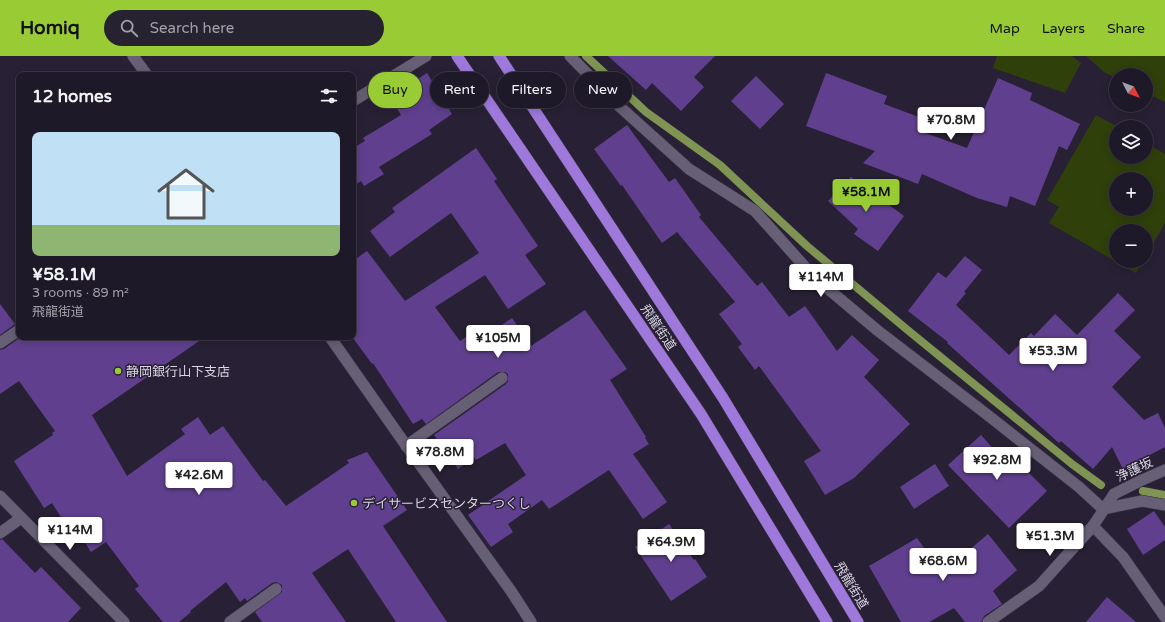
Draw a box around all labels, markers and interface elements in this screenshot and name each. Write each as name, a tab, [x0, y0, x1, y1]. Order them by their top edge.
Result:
search box	[104, 10, 384, 46]
text: Homiq	[20, 17, 80, 39]
icon: search	[118, 17, 140, 39]
text: Search here	[150, 19, 234, 37]
text: Map	[990, 20, 1020, 37]
text: Layers	[1042, 20, 1085, 37]
text: Share	[1107, 20, 1145, 37]
north arrow	[1109, 68, 1153, 112]
map controls	[1109, 68, 1153, 268]
chip: Buy	[368, 72, 422, 108]
chip: Rent	[430, 72, 489, 108]
chip: Filters	[497, 72, 566, 108]
chip: New	[574, 72, 632, 108]
icon: filters	[318, 85, 340, 107]
text: 12 homes	[32, 86, 112, 107]
pin: ¥70.8M	[918, 107, 984, 141]
text: ¥70.8M	[927, 112, 975, 128]
button: layers	[1109, 120, 1153, 164]
icon: home	[150, 158, 222, 230]
button: +	[1109, 172, 1153, 216]
pin: ¥58.1M	[833, 179, 899, 213]
text: ¥58.1M	[842, 184, 890, 200]
button: −	[1109, 224, 1153, 268]
text: ¥58.1M	[32, 264, 96, 285]
pin: ¥114M	[793, 264, 849, 298]
text: ¥114M	[798, 269, 844, 285]
text: 3 rooms · 89 m²	[32, 285, 129, 301]
street label: 飛龍街道	[637, 302, 679, 354]
text: 飛龍街道	[32, 304, 84, 320]
pin: ¥105M	[470, 325, 526, 359]
text: ¥105M	[475, 330, 521, 346]
pin: ¥53.3M	[1020, 338, 1086, 372]
text: ¥53.3M	[1029, 343, 1077, 359]
place label: 静岡銀行山下支店	[126, 364, 230, 380]
marker: 静岡銀行山下支店	[113, 366, 123, 376]
pin: ¥78.8M	[407, 439, 473, 473]
text: ¥78.8M	[416, 444, 464, 460]
pin: ¥92.8M	[964, 447, 1030, 481]
text: ¥92.8M	[973, 452, 1021, 468]
street label: 浄護坂	[1113, 454, 1155, 485]
pin: ¥42.6M	[166, 462, 232, 496]
text: ¥42.6M	[175, 467, 223, 483]
place label: デイサービスセンターつくし	[362, 496, 531, 512]
marker: デイサービスセンターつくし	[349, 498, 359, 508]
pin: ¥114M	[42, 517, 98, 551]
text: ¥114M	[47, 522, 93, 538]
pin: ¥51.3M	[1017, 523, 1083, 557]
text: ¥51.3M	[1026, 528, 1074, 544]
pin: ¥64.9M	[638, 529, 704, 563]
text: ¥64.9M	[647, 534, 695, 550]
pin: ¥68.6M	[910, 548, 976, 582]
text: ¥68.6M	[919, 553, 967, 569]
street label: 飛龍街道	[831, 559, 871, 612]

